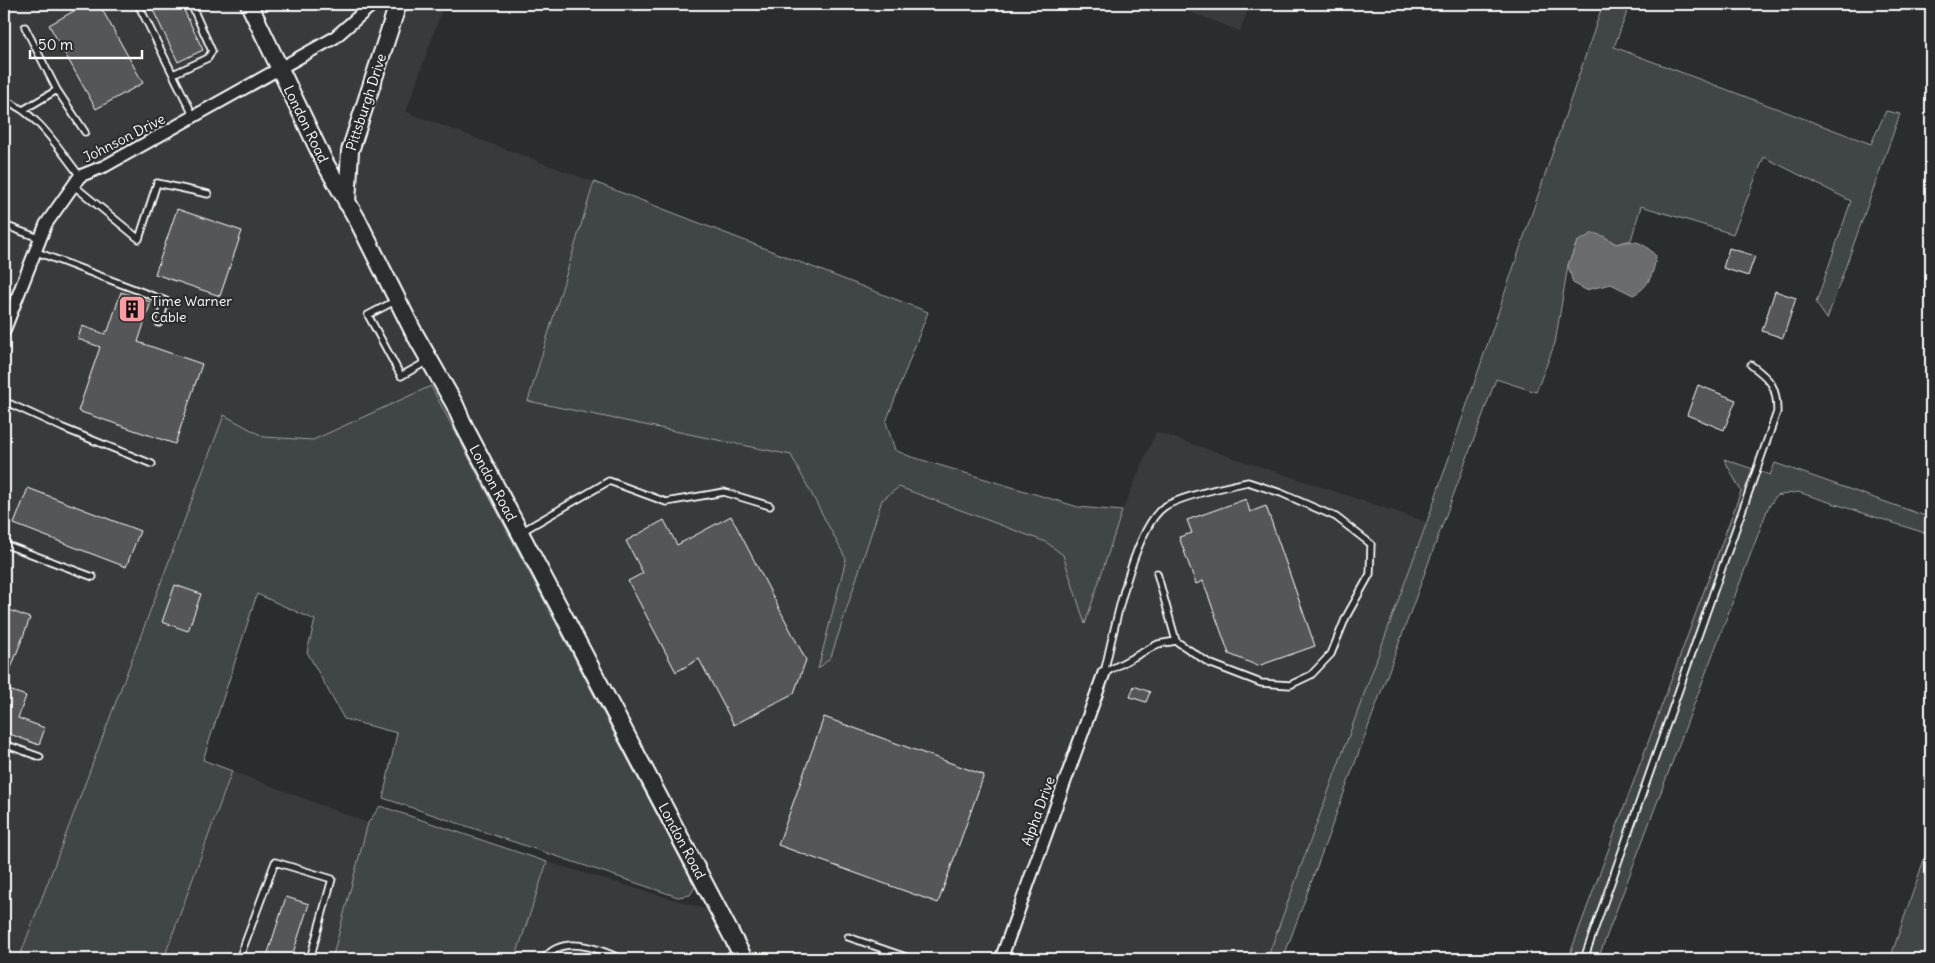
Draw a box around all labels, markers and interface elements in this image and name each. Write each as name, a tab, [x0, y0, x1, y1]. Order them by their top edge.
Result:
scale bar	[30, 28, 142, 60]
text: 50 m	[38, 35, 73, 54]
street label: Pittsburgh Drive	[342, 51, 390, 153]
street label: London Road	[280, 82, 332, 166]
street label: Johnson Drive	[80, 110, 168, 166]
place label: Time Warner Cable	[151, 292, 232, 326]
building icon: Time Warner Cable	[117, 294, 147, 324]
street label: London Road	[465, 442, 521, 524]
street label: Alpha Drive	[1017, 774, 1059, 848]
street label: London Road	[654, 800, 710, 882]

